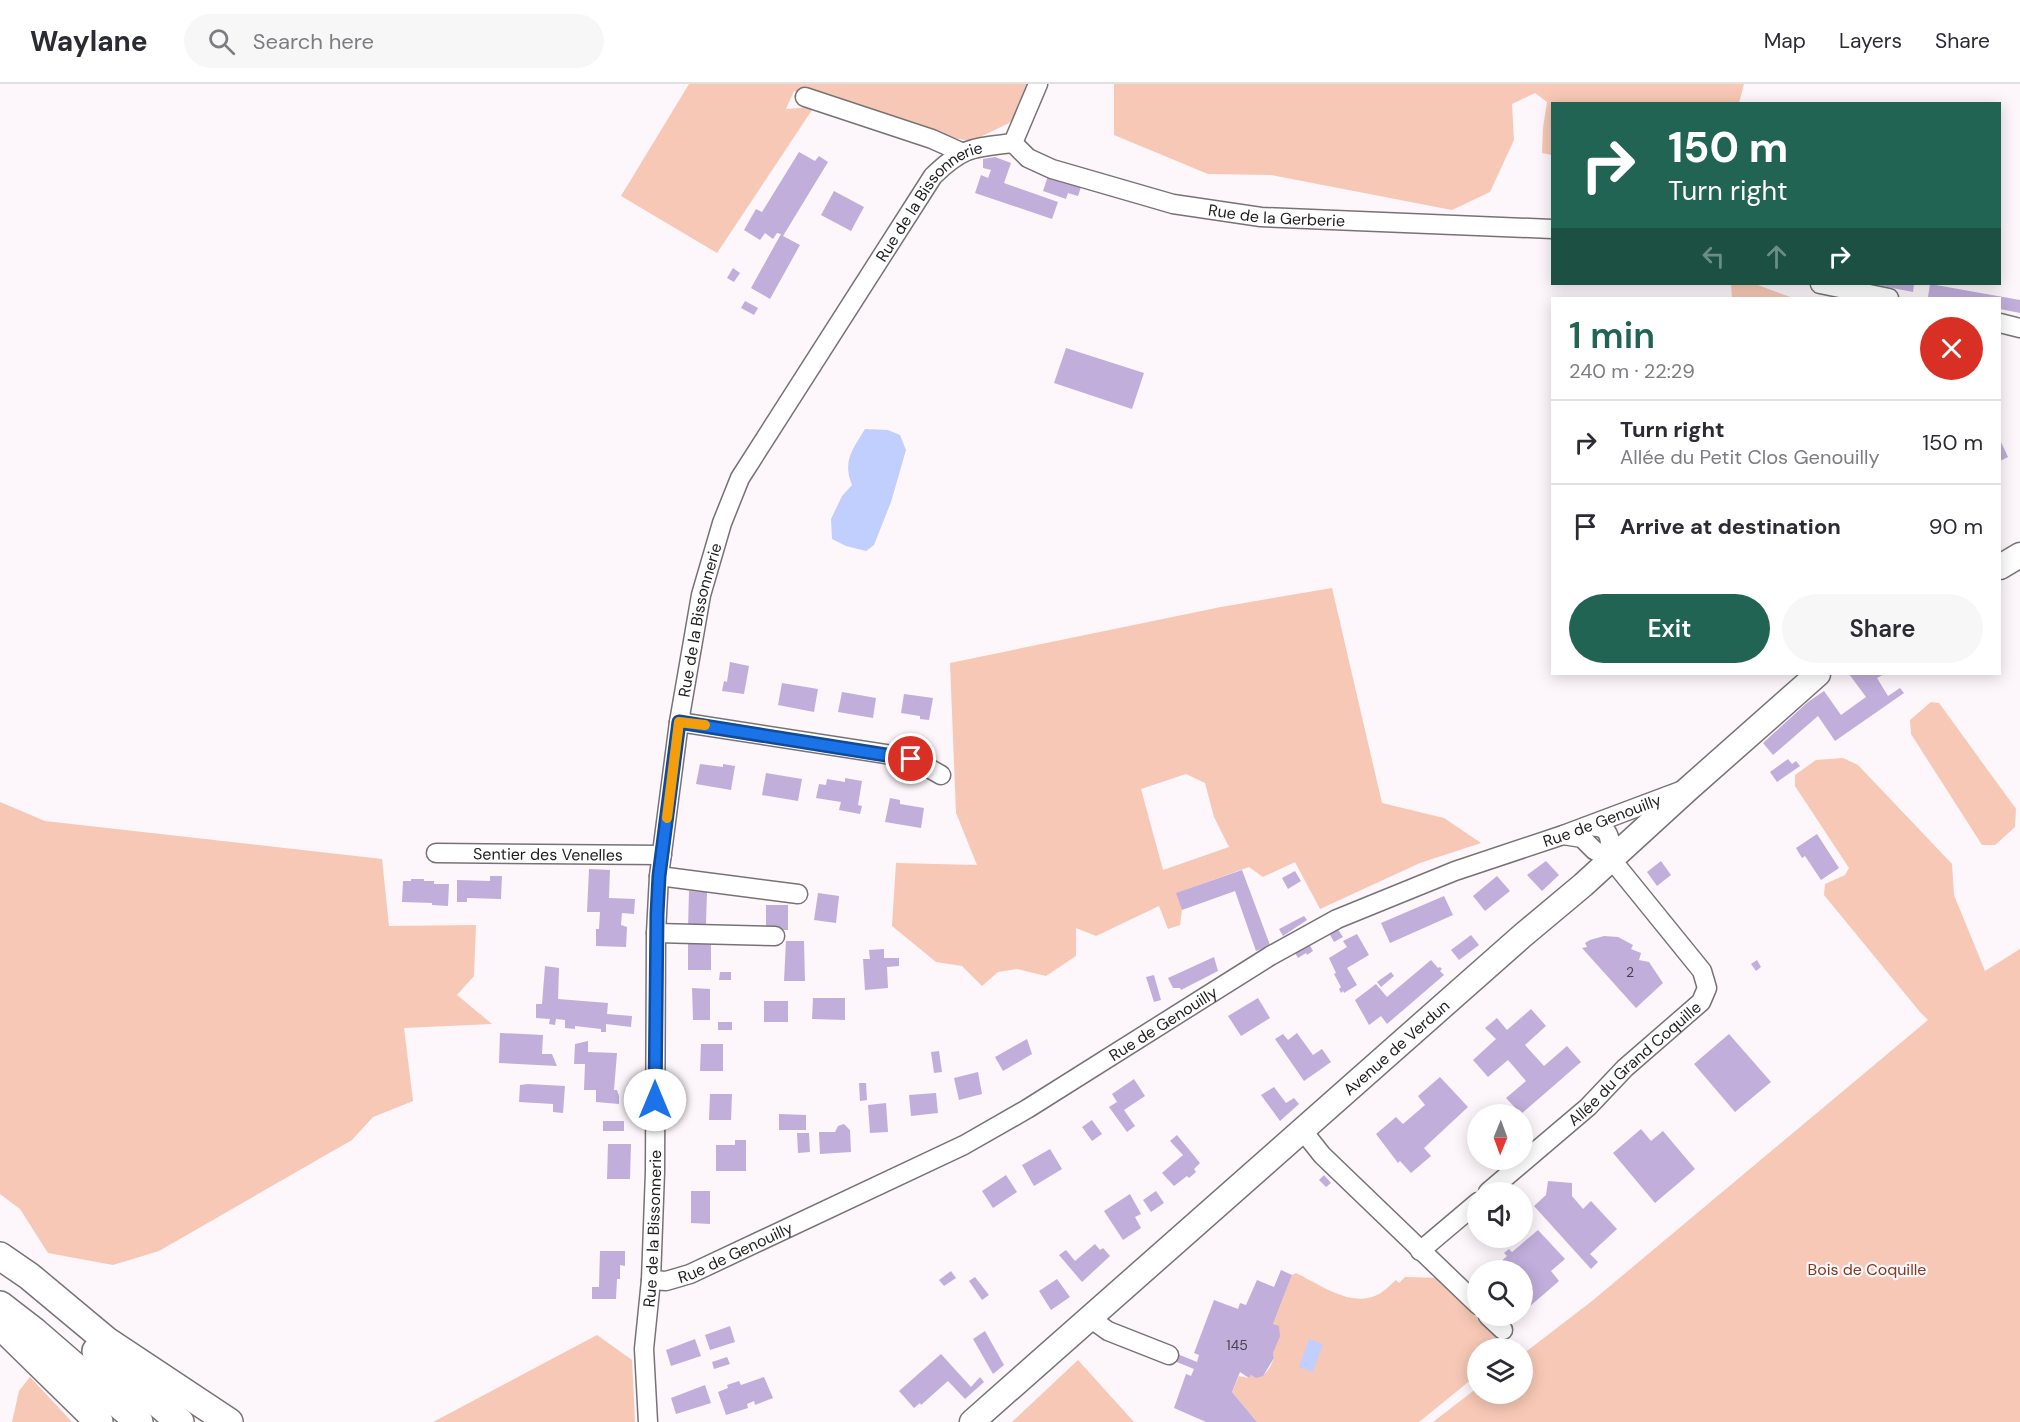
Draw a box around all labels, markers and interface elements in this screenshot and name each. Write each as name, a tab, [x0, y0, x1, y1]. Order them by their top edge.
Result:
search box	[184, 14, 604, 68]
text: Waylane	[30, 23, 148, 60]
icon: search	[205, 25, 238, 58]
text: Search here	[253, 27, 374, 56]
text: Map	[1764, 27, 1806, 55]
text: Layers	[1839, 27, 1902, 55]
text: Share	[1935, 27, 1990, 55]
text: 150 m	[1668, 120, 1788, 175]
icon: right	[1569, 126, 1647, 204]
street label: Rue de la Bissonnerie	[871, 137, 984, 265]
text: Turn right	[1668, 173, 1788, 208]
street label: Rue de la Gerberie	[1207, 199, 1345, 231]
icon: left	[1697, 240, 1730, 273]
icon: ahead	[1760, 240, 1793, 273]
icon: right	[1823, 240, 1856, 273]
text: 1 min	[1569, 312, 1655, 359]
button: close	[1920, 317, 1983, 380]
text: 240 m · 22:29	[1569, 358, 1695, 384]
text: Turn right	[1620, 415, 1725, 444]
icon: right	[1569, 426, 1602, 459]
text: 150 m	[1922, 428, 1983, 457]
text: Allée du Petit Clos Genouilly	[1620, 444, 1880, 470]
icon: arrive	[1569, 510, 1602, 543]
text: Arrive at destination	[1620, 512, 1841, 541]
text: 90 m	[1929, 512, 1983, 541]
street label: Rue de la Bissonnerie	[673, 540, 726, 699]
button: Exit	[1569, 594, 1770, 663]
button: Share	[1782, 594, 1983, 663]
pin	[885, 733, 936, 784]
icon: arrive	[894, 742, 927, 775]
street label: Rue de Genouilly	[1540, 789, 1664, 851]
street label: Sentier des Venelles	[473, 843, 623, 865]
house number: 2	[1626, 963, 1634, 981]
street label: Rue de Genouilly	[1105, 981, 1221, 1065]
street label: Avenue de Verdun	[1339, 995, 1454, 1100]
street label: Allée du Grand Coquille	[1563, 996, 1705, 1130]
position arrow	[623, 1068, 687, 1132]
north arrow	[1467, 1104, 1533, 1170]
map controls	[1467, 1104, 1533, 1404]
street label: Rue de la Bissonnerie	[638, 1150, 666, 1308]
button: sound	[1467, 1182, 1533, 1248]
street label: Rue de Genouilly	[675, 1217, 796, 1288]
park label: Bois de Coquille	[1808, 1259, 1926, 1280]
button: search	[1467, 1260, 1533, 1326]
house number: 145	[1226, 1336, 1248, 1354]
button: layers	[1467, 1338, 1533, 1404]

